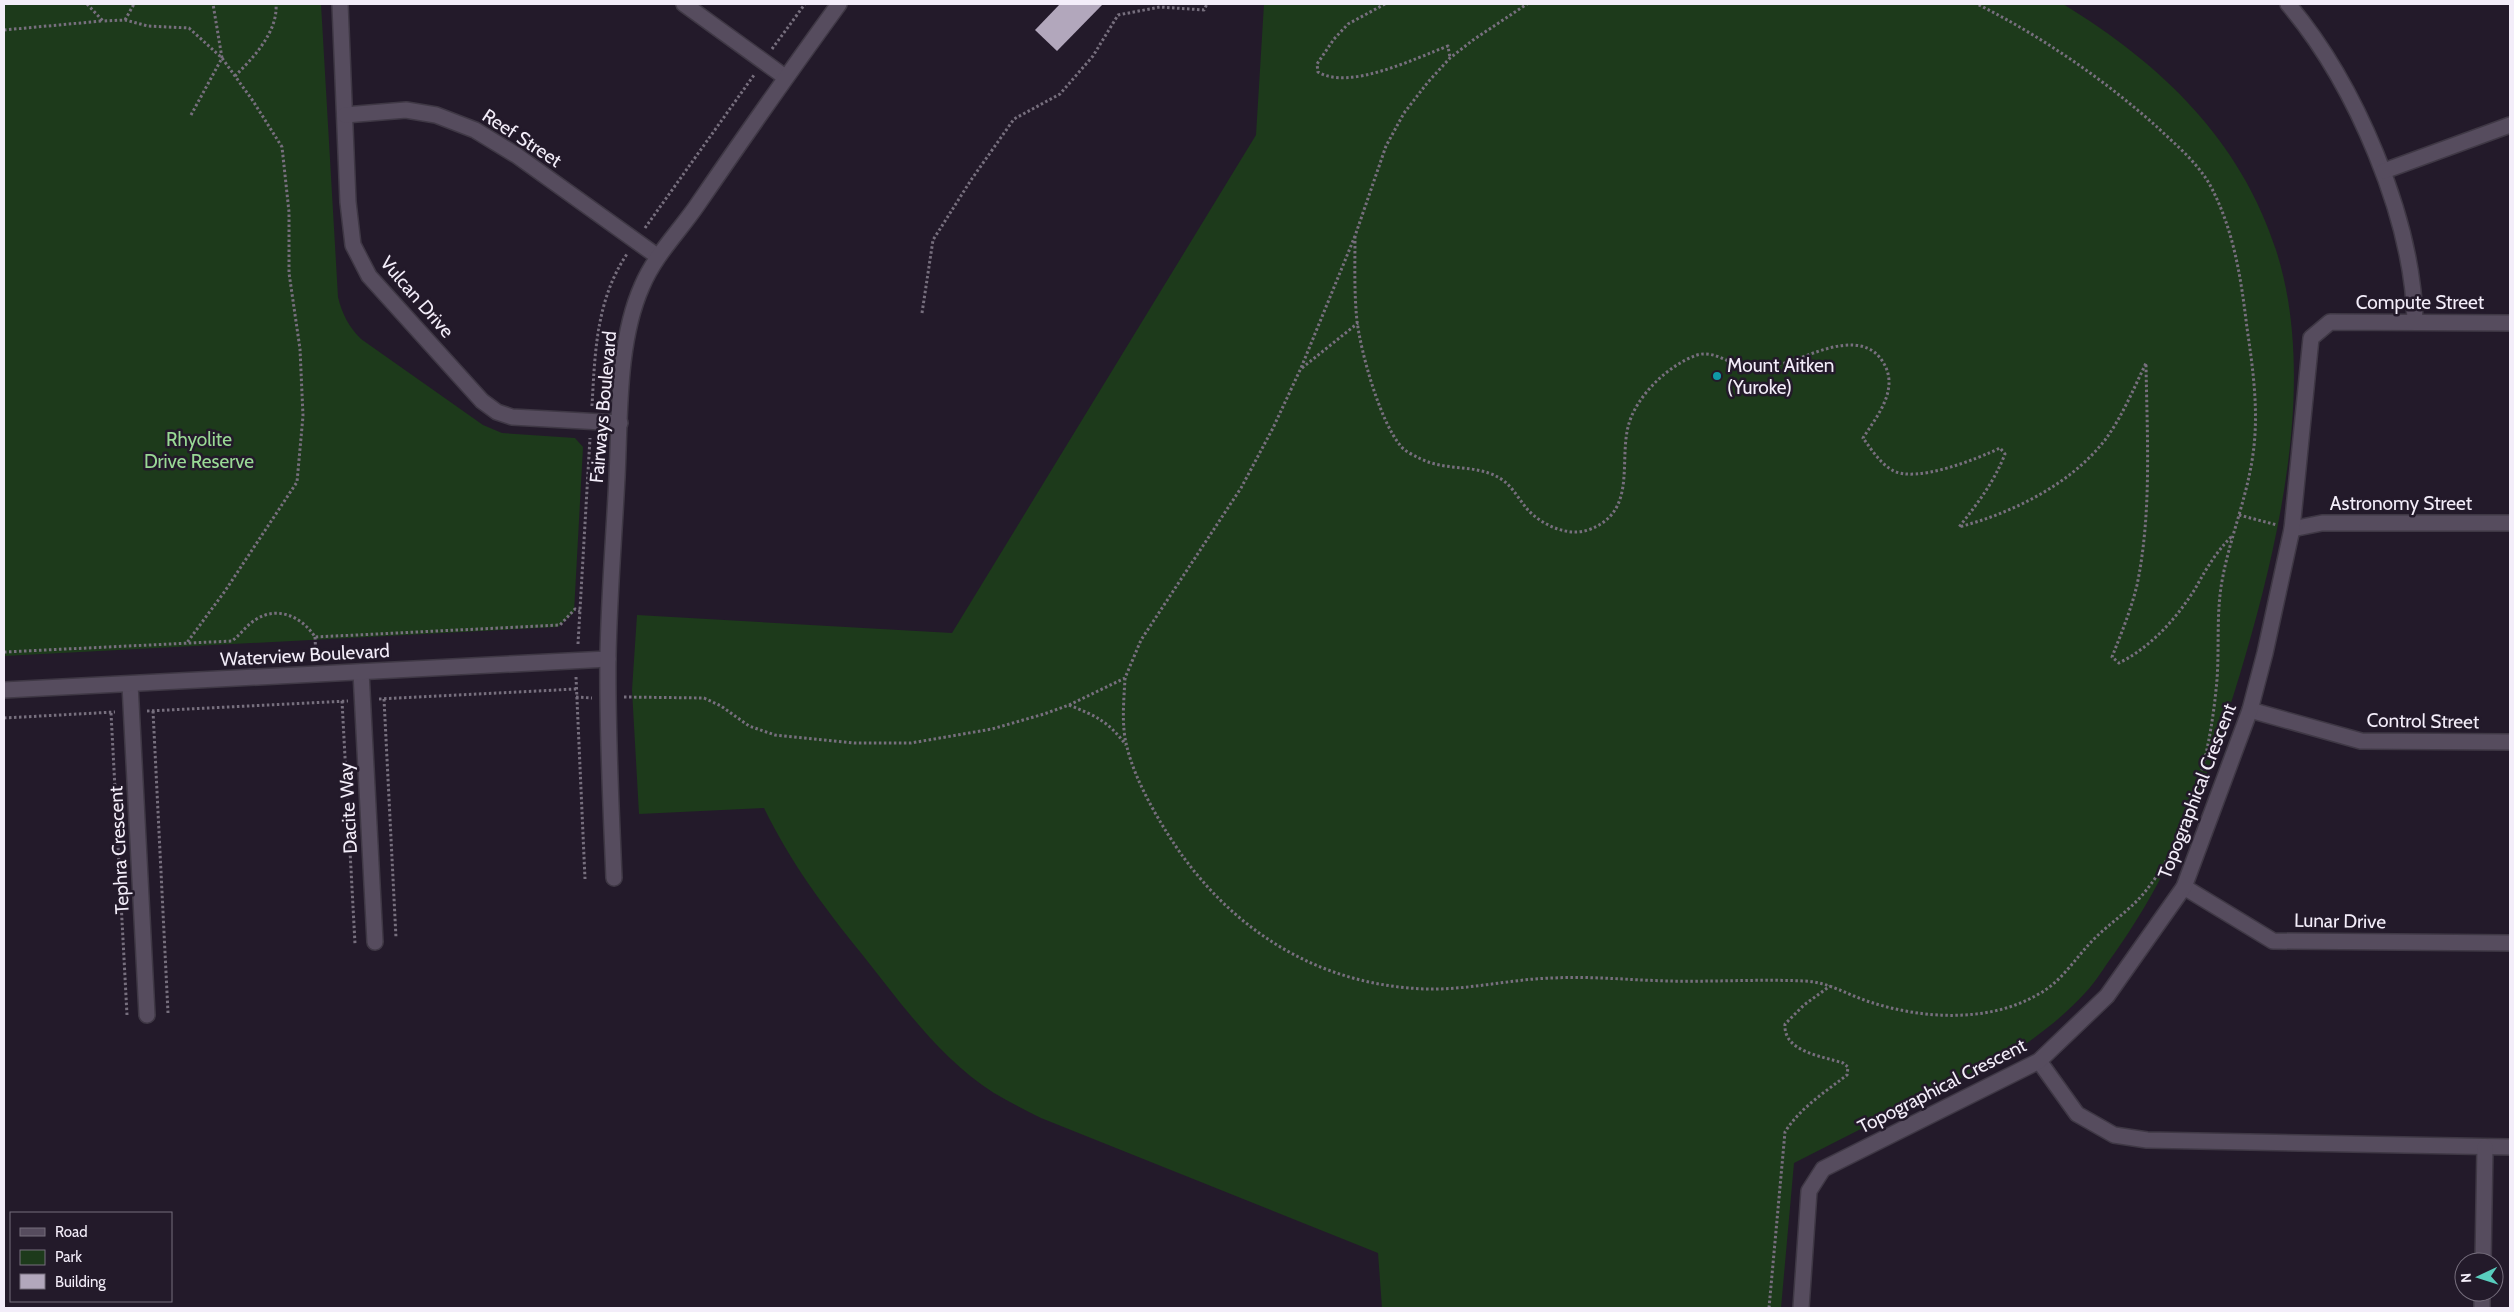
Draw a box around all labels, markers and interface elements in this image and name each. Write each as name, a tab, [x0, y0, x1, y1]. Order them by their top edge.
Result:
street label: Reef Street	[478, 104, 566, 172]
street label: Vulcan Drive	[375, 252, 459, 343]
street label: Compute Street	[2356, 291, 2485, 314]
street label: Fairways Boulevard	[585, 330, 621, 484]
place label: Mount Aitken (Yuroke)	[1727, 354, 1834, 399]
marker: Mount Aitken (Yuroke)	[1711, 370, 1723, 382]
park label: Rhyolite Drive Reserve	[144, 428, 254, 473]
street label: Astronomy Street	[2330, 492, 2473, 515]
street label: Waterview Boulevard	[220, 639, 390, 671]
street label: Topographical Crescent	[2153, 700, 2241, 882]
street label: Control Street	[2367, 709, 2480, 733]
street label: Dacite Way	[334, 761, 362, 854]
street label: Tephra Crescent	[104, 785, 134, 915]
street label: Lunar Drive	[2294, 909, 2386, 933]
street label: Topographical Crescent	[1854, 1033, 2031, 1138]
legend	[10, 1212, 172, 1302]
text: Road	[55, 1223, 88, 1241]
text: Park	[55, 1248, 82, 1266]
north arrow	[2454, 1252, 2504, 1302]
text: N	[2457, 1272, 2475, 1283]
text: Building	[55, 1273, 106, 1291]

